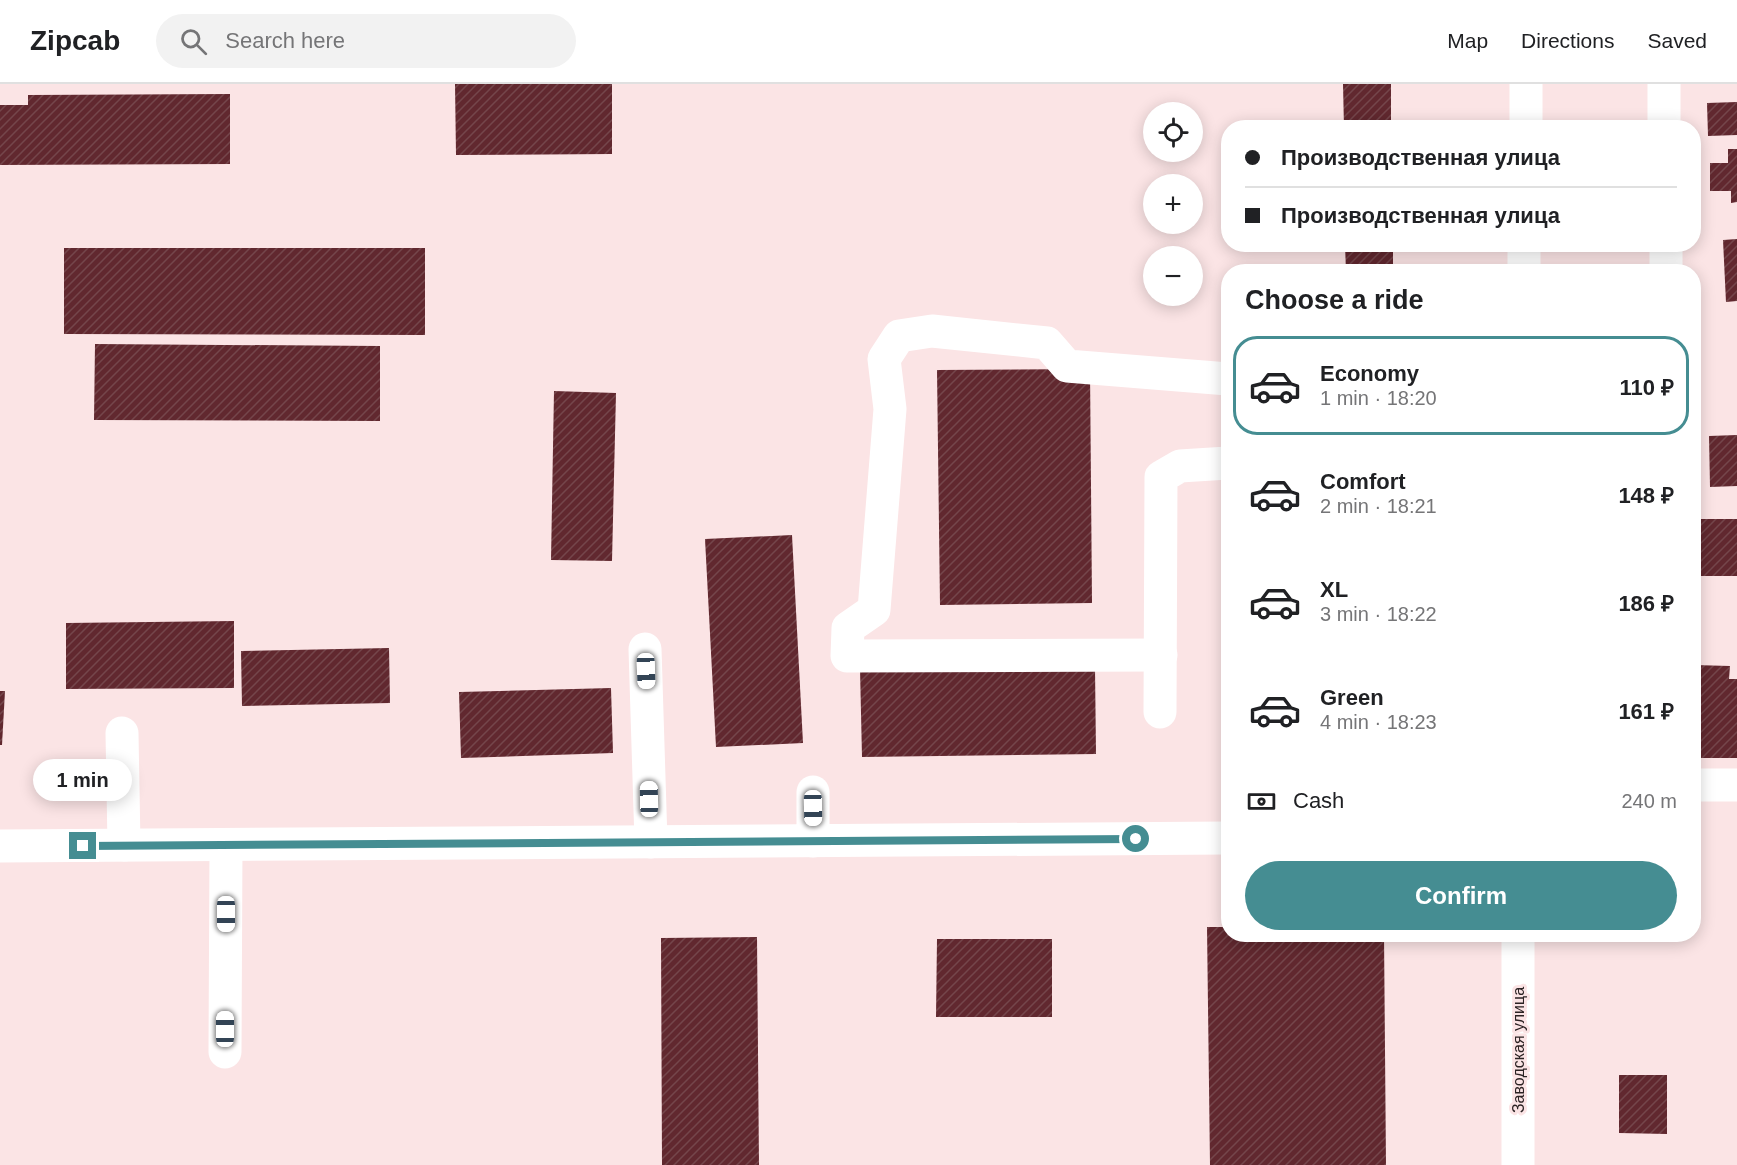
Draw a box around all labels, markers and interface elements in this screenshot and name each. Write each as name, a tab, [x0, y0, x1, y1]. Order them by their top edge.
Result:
search box	[156, 14, 576, 68]
text: Zipcab	[30, 25, 120, 56]
icon: search	[177, 25, 210, 58]
text: Search here	[225, 28, 345, 53]
text: Map	[1447, 29, 1488, 52]
text: Directions	[1521, 29, 1614, 52]
text: Saved	[1647, 29, 1707, 52]
map controls	[1143, 102, 1203, 306]
button: locate	[1143, 102, 1203, 162]
text: Производственная улица	[1281, 145, 1560, 170]
button: +	[1143, 174, 1203, 234]
text: Производственная улица	[1281, 203, 1560, 228]
button: −	[1143, 246, 1203, 306]
text: Choose a ride	[1245, 285, 1424, 315]
icon: car	[1248, 359, 1302, 413]
text: Economy	[1320, 361, 1419, 386]
text: 110 ₽	[1620, 375, 1674, 400]
text: 1 min · 18:20	[1320, 387, 1437, 409]
icon: car	[1248, 467, 1302, 521]
text: Comfort	[1320, 469, 1406, 494]
text: 148 ₽	[1618, 483, 1674, 508]
text: 2 min · 18:21	[1320, 495, 1437, 517]
icon: car	[1248, 575, 1302, 629]
text: XL	[1320, 577, 1348, 602]
text: 186 ₽	[1618, 591, 1674, 616]
text: 3 min · 18:22	[1320, 603, 1437, 625]
car	[636, 653, 656, 689]
icon: car	[1248, 683, 1302, 737]
text: Green	[1320, 685, 1384, 710]
text: 161 ₽	[1618, 699, 1674, 724]
text: 4 min · 18:23	[1320, 711, 1437, 733]
callout: 1 min	[34, 759, 132, 801]
text: 1 min	[56, 769, 109, 791]
car	[640, 781, 658, 817]
icon: cash	[1245, 785, 1278, 818]
text: Cash	[1293, 788, 1344, 813]
car	[804, 790, 822, 826]
text: 240 m	[1621, 790, 1677, 812]
route start	[1122, 825, 1149, 852]
route end	[69, 832, 96, 859]
button: Confirm	[1245, 861, 1677, 930]
car	[217, 896, 235, 932]
street label: Заводская улица	[1510, 987, 1527, 1113]
car	[216, 1011, 234, 1047]

